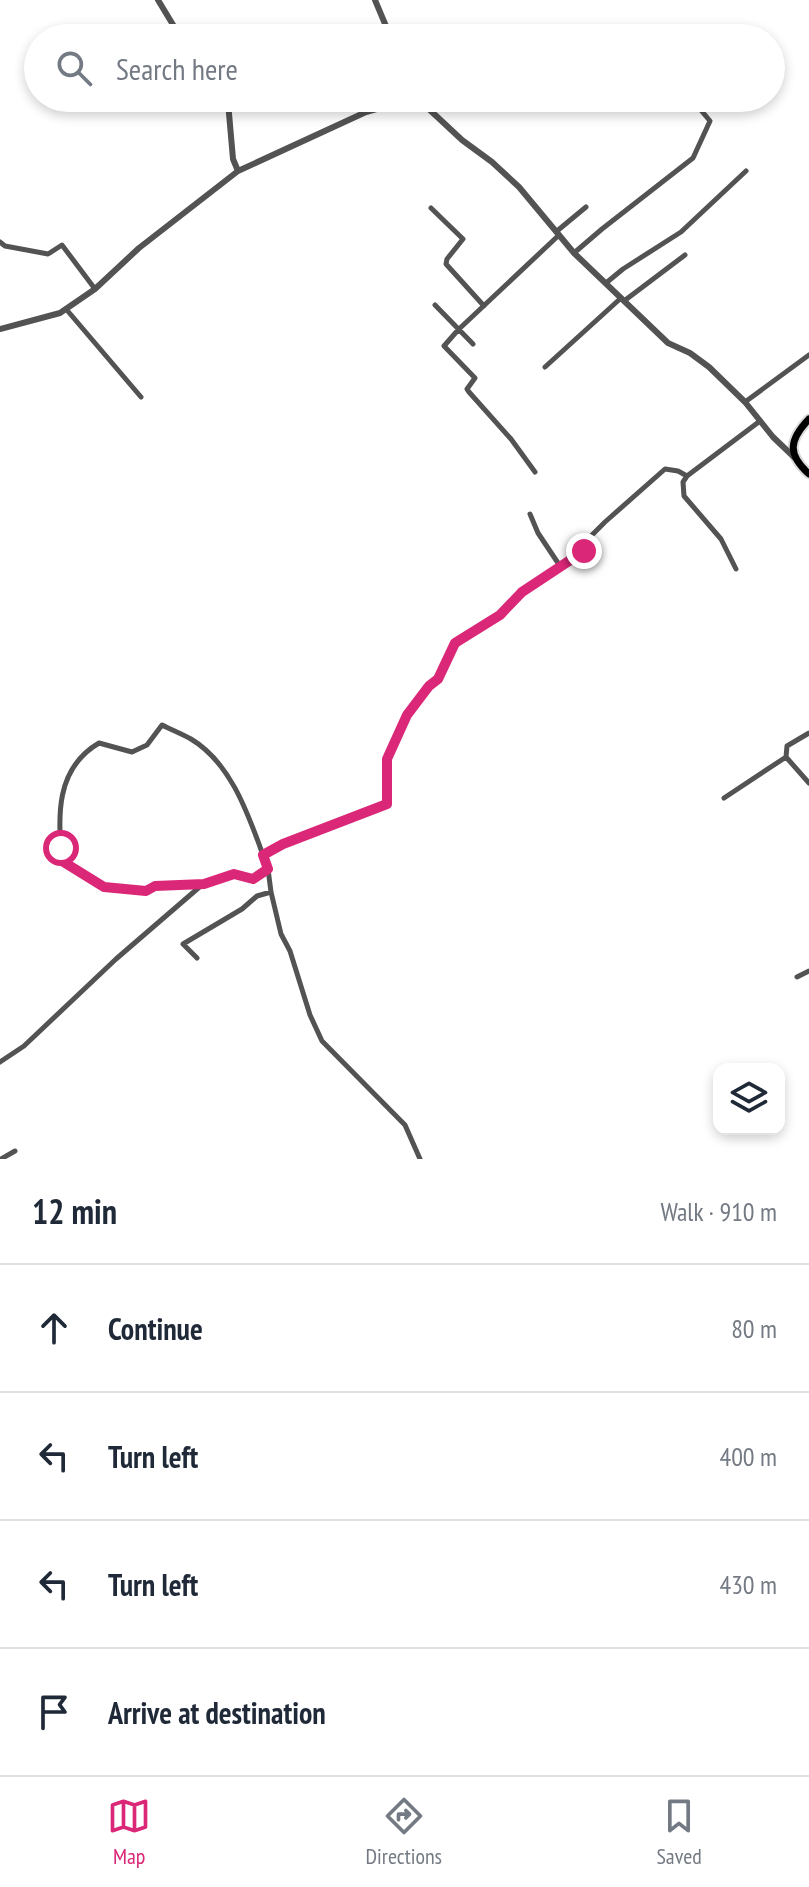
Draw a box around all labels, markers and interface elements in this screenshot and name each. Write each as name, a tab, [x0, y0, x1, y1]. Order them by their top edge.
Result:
search box	[24, 24, 785, 112]
icon: search	[52, 46, 96, 90]
text: Search here	[116, 49, 238, 88]
route end	[566, 533, 602, 569]
route start	[43, 830, 79, 866]
map controls	[713, 1063, 785, 1135]
button: layers	[713, 1063, 785, 1135]
text: 12 min	[32, 1189, 117, 1233]
text: Walk · 910 m	[660, 1195, 777, 1228]
icon: ahead	[32, 1306, 76, 1350]
text: Continue	[108, 1309, 203, 1348]
text: 80 m	[731, 1312, 777, 1345]
icon: left	[32, 1434, 76, 1478]
text: Turn left	[108, 1437, 198, 1476]
text: 400 m	[719, 1440, 777, 1473]
icon: left	[32, 1562, 76, 1606]
text: Turn left	[108, 1565, 198, 1604]
text: 430 m	[719, 1568, 777, 1601]
icon: arrive	[32, 1690, 76, 1734]
text: Arrive at destination	[108, 1693, 326, 1732]
tab: Map	[107, 1794, 151, 1870]
tab: Directions	[366, 1794, 442, 1870]
tab: Saved	[656, 1794, 702, 1870]

